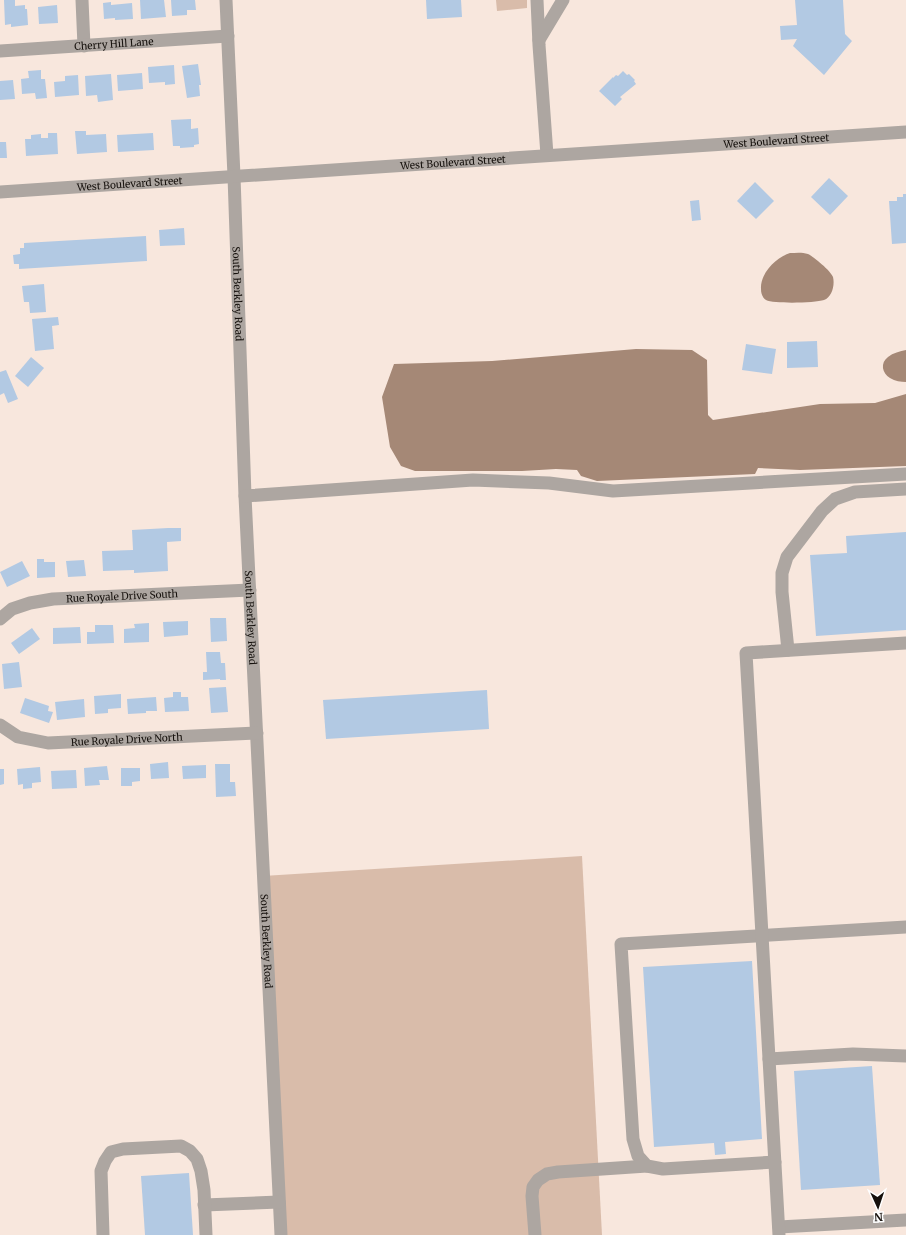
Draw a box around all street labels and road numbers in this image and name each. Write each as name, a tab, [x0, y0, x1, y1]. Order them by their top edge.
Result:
street label: Cherry Hill Lane	[74, 34, 154, 53]
street label: West Boulevard Street	[722, 131, 830, 151]
street label: West Boulevard Street	[399, 152, 506, 172]
street label: West Boulevard Street	[76, 173, 183, 193]
street label: South Berkley Road	[230, 246, 246, 341]
street label: South Berkley Road	[242, 570, 260, 665]
street label: Rue Royale Drive South	[66, 587, 179, 605]
street label: Rue Royale Drive North	[70, 730, 183, 748]
street label: South Berkley Road	[258, 894, 275, 989]

